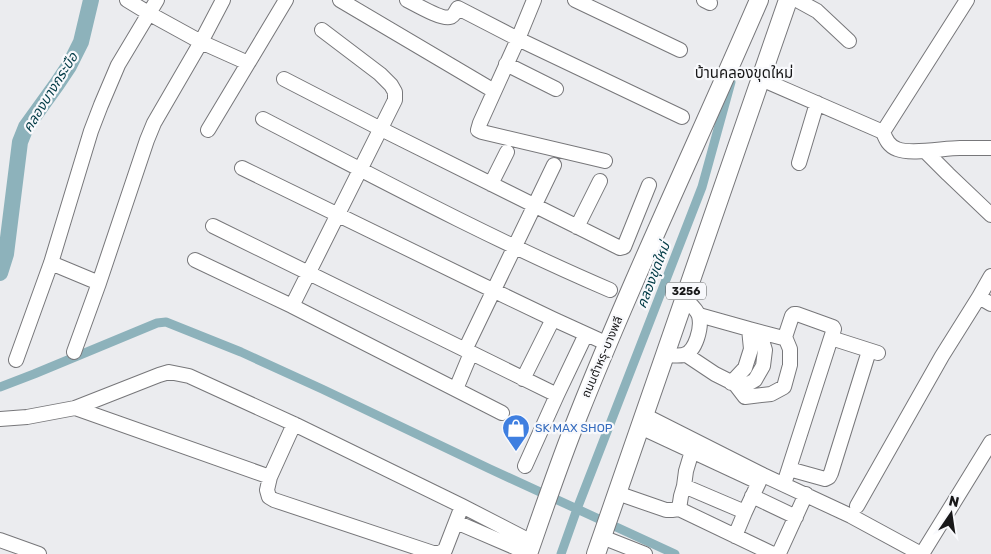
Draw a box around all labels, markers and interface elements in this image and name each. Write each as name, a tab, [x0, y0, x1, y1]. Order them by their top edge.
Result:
water label: คลองบางกระบือ	[19, 49, 82, 135]
district label: บ้านคลองขุดใหม่	[695, 64, 793, 82]
water label: คลองขุดใหม่	[633, 238, 675, 311]
road number: 3256	[666, 282, 706, 300]
street label: ถนนตำหรุ-บางพลี	[579, 314, 625, 400]
shop icon: SK MAX SHOP	[501, 413, 531, 452]
place label: SK MAX SHOP	[535, 421, 613, 435]
north arrow	[926, 489, 976, 539]
text: N	[947, 492, 961, 511]

